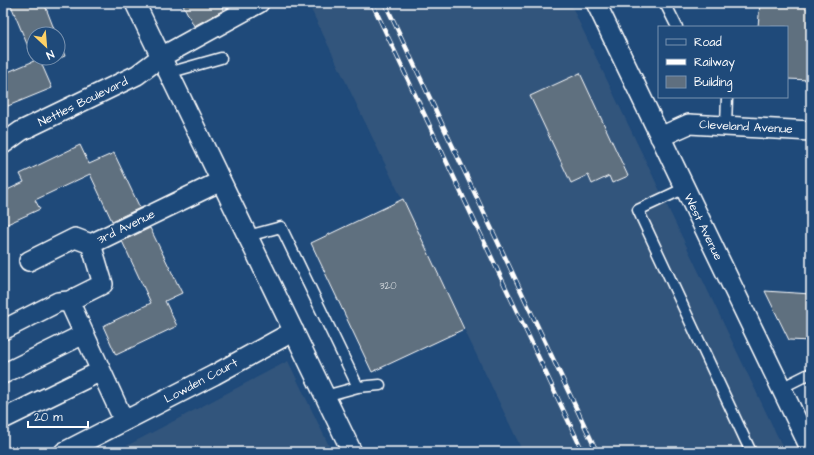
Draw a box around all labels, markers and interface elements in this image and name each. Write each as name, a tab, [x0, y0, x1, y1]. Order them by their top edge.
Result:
north arrow	[26, 26, 66, 66]
legend	[658, 26, 788, 98]
text: Road	[694, 34, 722, 51]
text: N	[44, 46, 57, 63]
text: Railway	[694, 54, 735, 72]
street label: Nettles Boulevard	[35, 73, 131, 131]
text: Building	[694, 74, 732, 92]
street label: Cleveland Avenue	[699, 116, 794, 138]
street label: West Avenue	[679, 191, 727, 264]
street label: 3rd Avenue	[94, 205, 158, 248]
house number: 320	[379, 279, 397, 293]
street label: Lowden Court	[161, 354, 241, 408]
scale bar	[28, 403, 88, 429]
text: 20 m	[34, 409, 63, 426]

